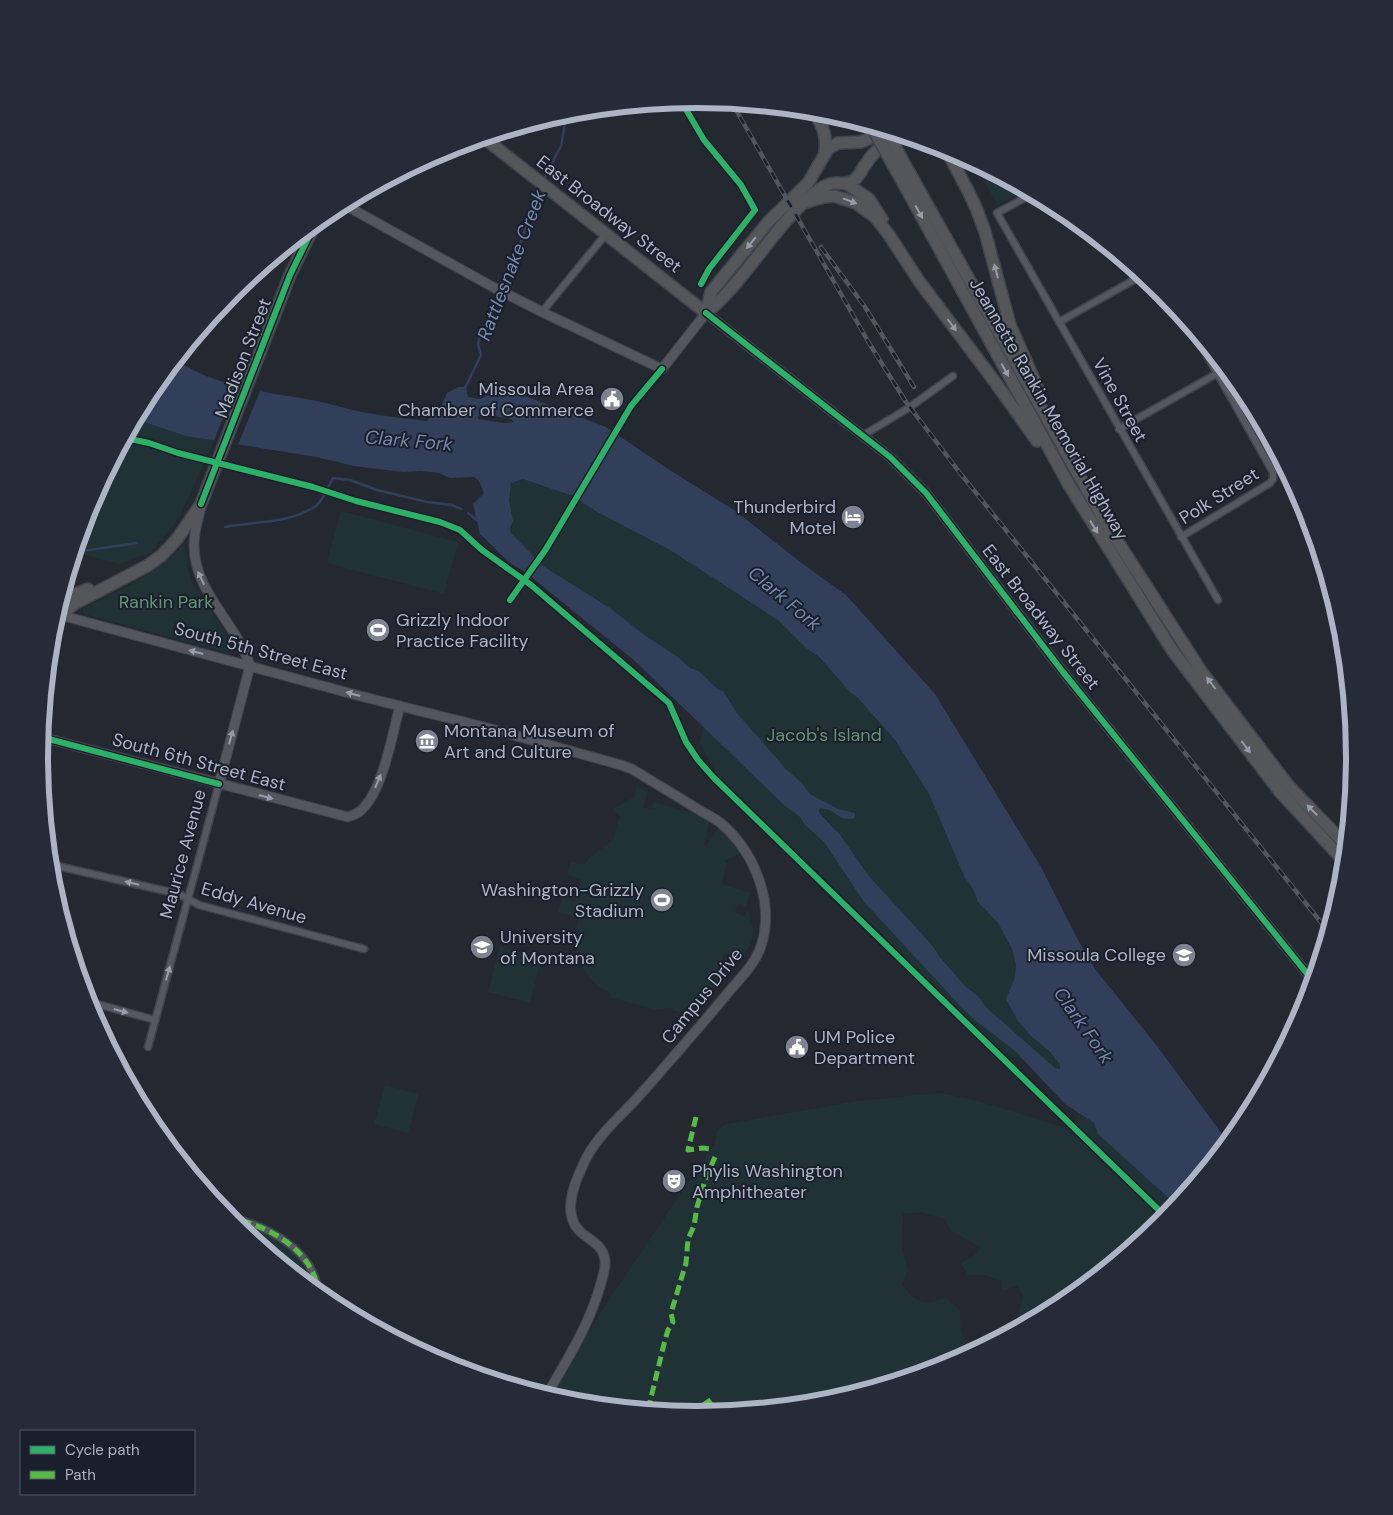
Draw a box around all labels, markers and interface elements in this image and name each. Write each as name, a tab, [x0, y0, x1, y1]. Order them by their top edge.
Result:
street label: East Broadway Street	[531, 150, 687, 278]
water label: Rattlesnake Creek	[471, 186, 552, 344]
one-way arrow	[842, 198, 857, 205]
one-way arrow	[915, 205, 923, 220]
one-way arrow	[745, 237, 757, 249]
one-way arrow	[991, 264, 999, 279]
street label: Jeannette Rankin Memorial Highway	[964, 273, 1134, 545]
street label: Madison Street	[209, 295, 277, 421]
one-way arrow	[946, 318, 957, 331]
street label: Vine Street	[1087, 354, 1153, 446]
one-way arrow	[1001, 364, 1010, 377]
place label: Missoula Area Chamber of Commerce	[398, 377, 594, 422]
public building icon: Missoula Area Chamber of Commerce	[599, 386, 625, 412]
water label: Clark Fork	[364, 424, 454, 457]
street label: Polk Street	[1175, 462, 1263, 530]
place label: Thunderbird Motel	[734, 495, 836, 540]
hotel icon: Thunderbird Motel	[840, 504, 866, 530]
one-way arrow	[1090, 520, 1099, 533]
street label: East Broadway Street	[977, 539, 1105, 695]
water label: Clark Fork	[743, 560, 827, 636]
one-way arrow	[196, 571, 204, 585]
park label: Rankin Park	[119, 590, 213, 614]
place label: Grizzly Indoor Practice Facility	[396, 608, 528, 653]
street label: South 5th Street East	[172, 616, 350, 686]
sports icon: Grizzly Indoor Practice Facility	[365, 617, 391, 643]
one-way arrow	[188, 648, 203, 656]
one-way arrow	[1205, 677, 1216, 690]
one-way arrow	[345, 690, 360, 698]
place label: Montana Museum of Art and Culture	[444, 719, 615, 764]
park label: Jacob's Island	[766, 723, 882, 747]
street label: South 6th Street East	[110, 727, 288, 797]
museum icon: Montana Museum of Art and Culture	[414, 728, 440, 754]
one-way arrow	[228, 729, 236, 744]
one-way arrow	[1240, 740, 1251, 753]
one-way arrow	[375, 774, 383, 788]
street label: Maurice Avenue	[154, 787, 212, 921]
one-way arrow	[259, 793, 274, 801]
one-way arrow	[1306, 804, 1318, 816]
street label: Eddy Avenue	[198, 876, 310, 930]
place label: Washington-Grizzly Stadium	[481, 878, 644, 923]
one-way arrow	[124, 879, 139, 887]
sports icon: Washington-Grizzly Stadium	[649, 887, 675, 913]
place label: University of Montana	[500, 925, 595, 970]
school or university icon: University of Montana	[469, 934, 495, 960]
school or university icon: Missoula College	[1171, 942, 1197, 968]
street label: Campus Drive	[656, 943, 748, 1049]
place label: Missoula College	[1027, 943, 1166, 967]
one-way arrow	[164, 965, 172, 980]
water label: Clark Fork	[1048, 982, 1119, 1069]
one-way arrow	[113, 1007, 128, 1015]
place label: UM Police Department	[814, 1025, 915, 1070]
public building icon: UM Police Department	[784, 1034, 810, 1060]
place label: Phylis Washington Amphitheater	[692, 1159, 843, 1204]
theatre icon: Phylis Washington Amphitheater	[661, 1168, 687, 1194]
legend	[20, 1430, 195, 1495]
text: Cycle path	[65, 1440, 140, 1460]
text: Path	[65, 1465, 96, 1485]

